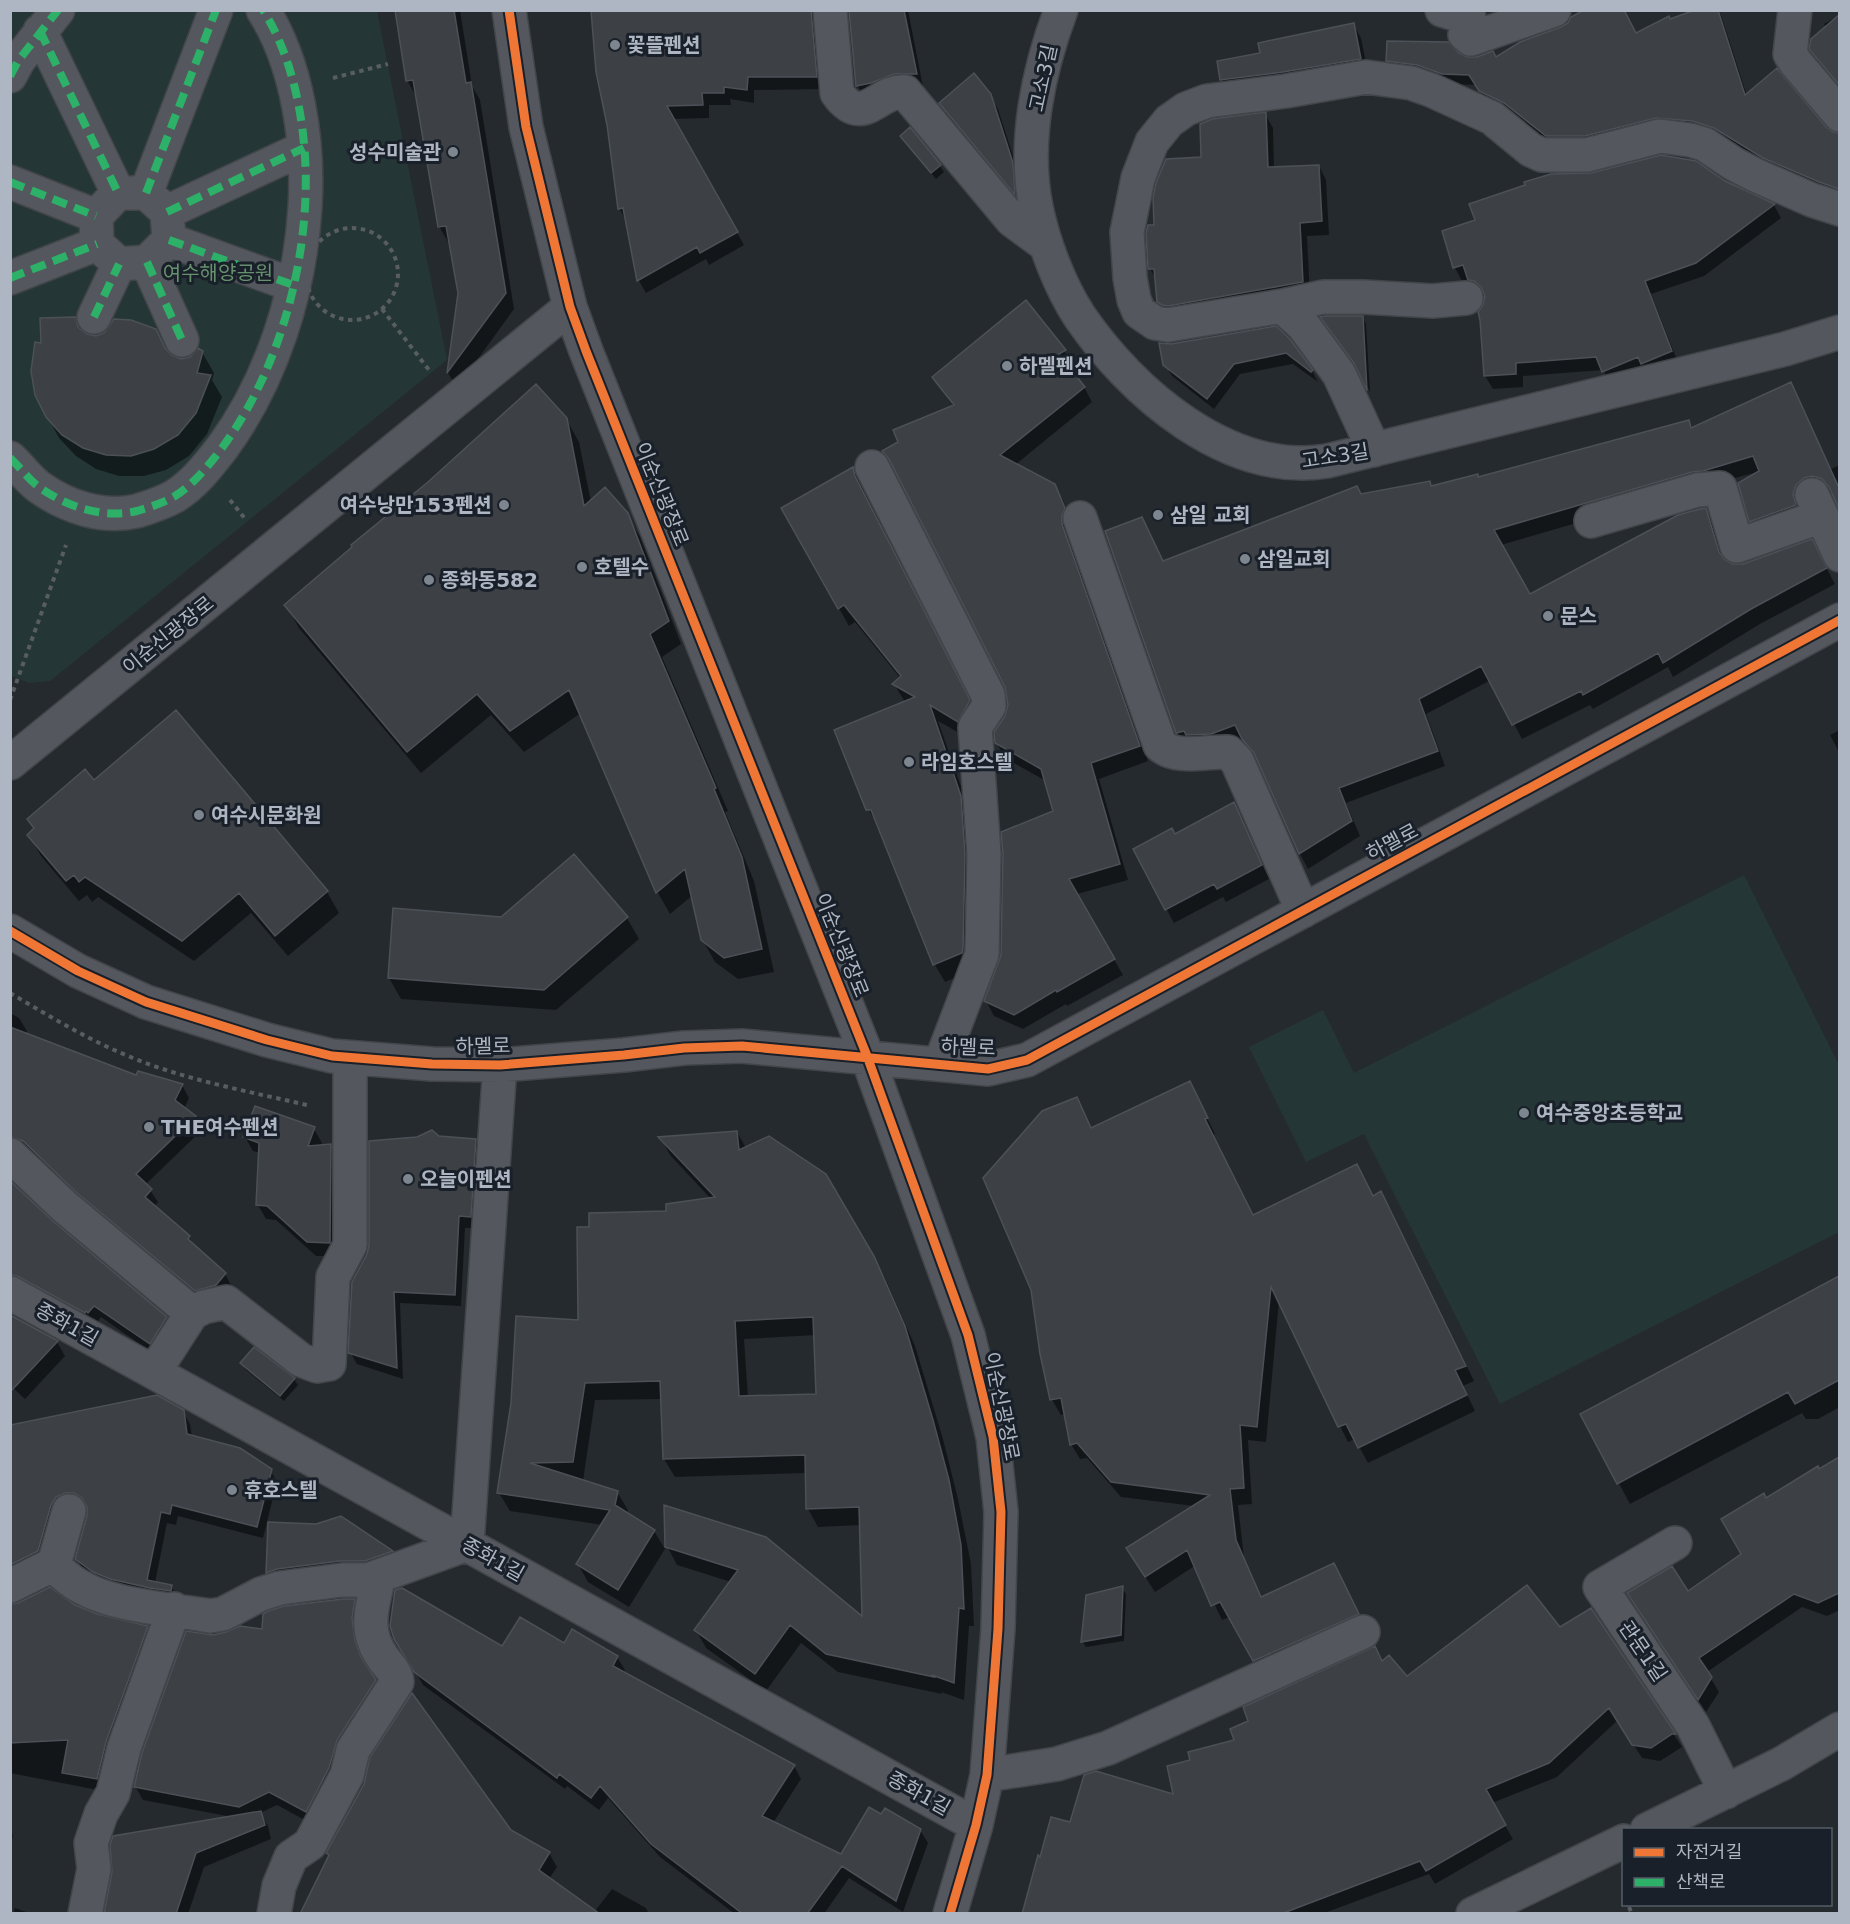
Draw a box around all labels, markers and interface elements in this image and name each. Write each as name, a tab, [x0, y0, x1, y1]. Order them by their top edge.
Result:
place label: 꽃뜰펜션	[627, 33, 701, 57]
marker: 꽃뜰펜션	[608, 38, 622, 52]
street label: 고소3길	[1024, 42, 1062, 114]
place label: 성수미술관	[349, 140, 442, 164]
marker: 성수미술관	[446, 145, 460, 159]
park label: 여수해양공원	[163, 261, 273, 285]
place label: 하멜펜션	[1019, 354, 1093, 378]
marker: 하멜펜션	[1000, 359, 1014, 373]
street label: 이순신광장로	[630, 438, 694, 550]
street label: 고소3길	[1300, 439, 1370, 473]
place label: 여수낭만153펜션	[340, 493, 492, 517]
marker: 여수낭만153펜션	[497, 498, 511, 512]
place label: 삼일 교회	[1170, 503, 1251, 527]
marker: 삼일 교회	[1151, 508, 1165, 522]
place label: 삼일교회	[1257, 547, 1331, 571]
marker: 삼일교회	[1238, 552, 1252, 566]
place label: 호텔수	[594, 555, 649, 579]
marker: 호텔수	[575, 560, 589, 574]
place label: 종화동582	[441, 568, 538, 592]
marker: 종화동582	[422, 573, 436, 587]
street label: 이순신광장로	[118, 591, 218, 679]
place label: 문스	[1560, 604, 1597, 628]
marker: 문스	[1541, 609, 1555, 623]
place label: 라임호스텔	[921, 750, 1013, 774]
marker: 라임호스텔	[902, 755, 916, 769]
place label: 여수시문화원	[211, 803, 321, 827]
marker: 여수시문화원	[192, 808, 206, 822]
street label: 하멜로	[1362, 818, 1422, 866]
street label: 이순신광장로	[810, 889, 874, 1001]
street label: 하멜로	[455, 1034, 511, 1058]
street label: 하멜로	[940, 1034, 996, 1060]
place label: 여수중앙초등학교	[1536, 1101, 1683, 1125]
marker: 여수중앙초등학교	[1517, 1106, 1531, 1120]
place label: THE여수펜션	[161, 1115, 279, 1139]
marker: THE여수펜션	[142, 1120, 156, 1134]
place label: 오늘이펜션	[420, 1167, 512, 1191]
marker: 오늘이펜션	[401, 1172, 415, 1186]
street label: 종화1길	[31, 1297, 103, 1351]
street label: 이순신광장로	[980, 1350, 1024, 1462]
place label: 휴호스텔	[244, 1478, 318, 1502]
marker: 휴호스텔	[225, 1483, 239, 1497]
street label: 종화1길	[457, 1532, 529, 1586]
street label: 관문1길	[1614, 1616, 1672, 1686]
street label: 종화1길	[883, 1766, 955, 1820]
legend	[1622, 1828, 1832, 1906]
text: 자전거길	[1676, 1841, 1742, 1862]
text: 산책로	[1676, 1871, 1726, 1892]

